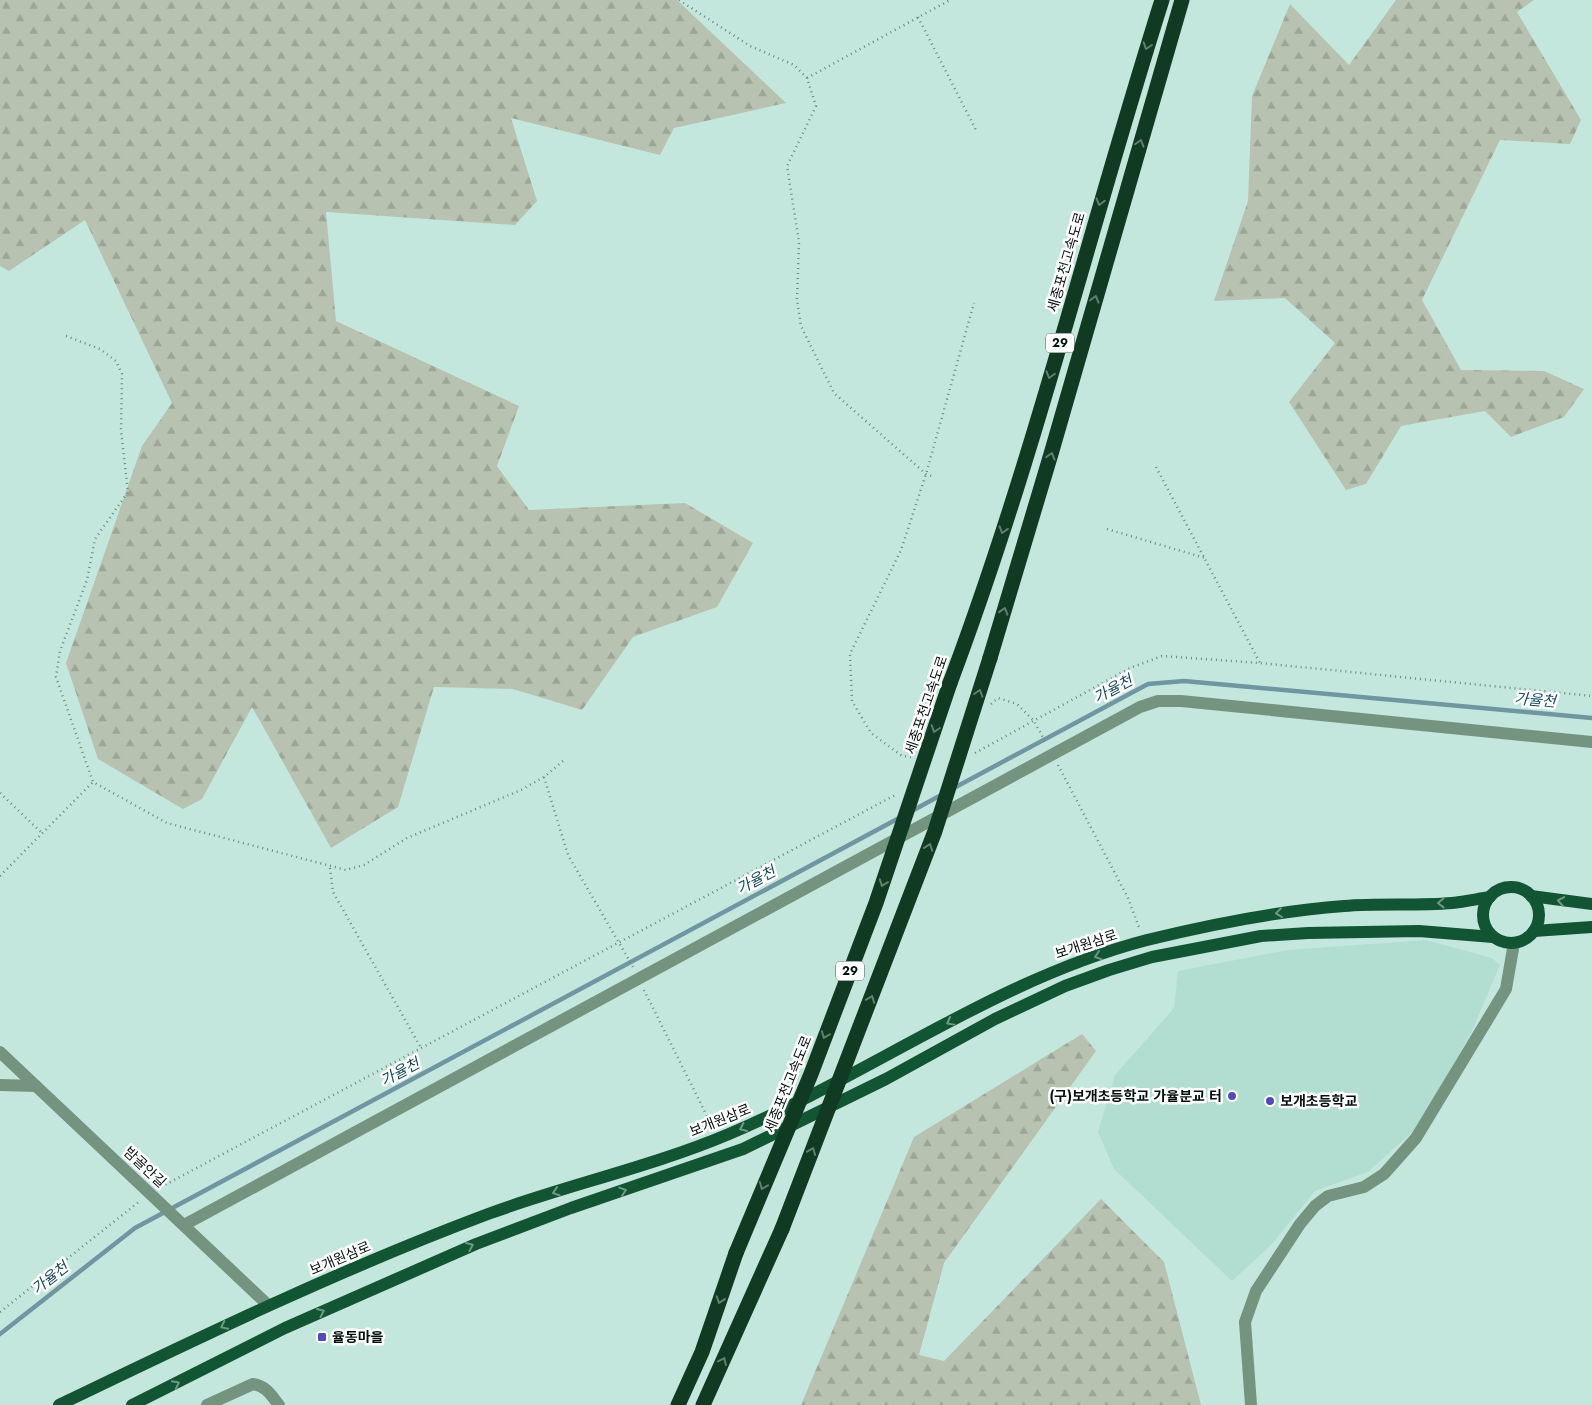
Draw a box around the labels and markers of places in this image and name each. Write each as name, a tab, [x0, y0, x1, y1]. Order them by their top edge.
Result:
place label: (구)보개초등학교 가율분교 터	[1049, 1086, 1222, 1106]
marker: (구)보개초등학교 가율분교 터	[1226, 1090, 1238, 1102]
place label: 보개초등학교	[1280, 1091, 1357, 1111]
marker: 보개초등학교	[1264, 1095, 1276, 1107]
place label: 율동마을	[332, 1327, 384, 1347]
marker: 율동마을	[316, 1331, 328, 1343]

